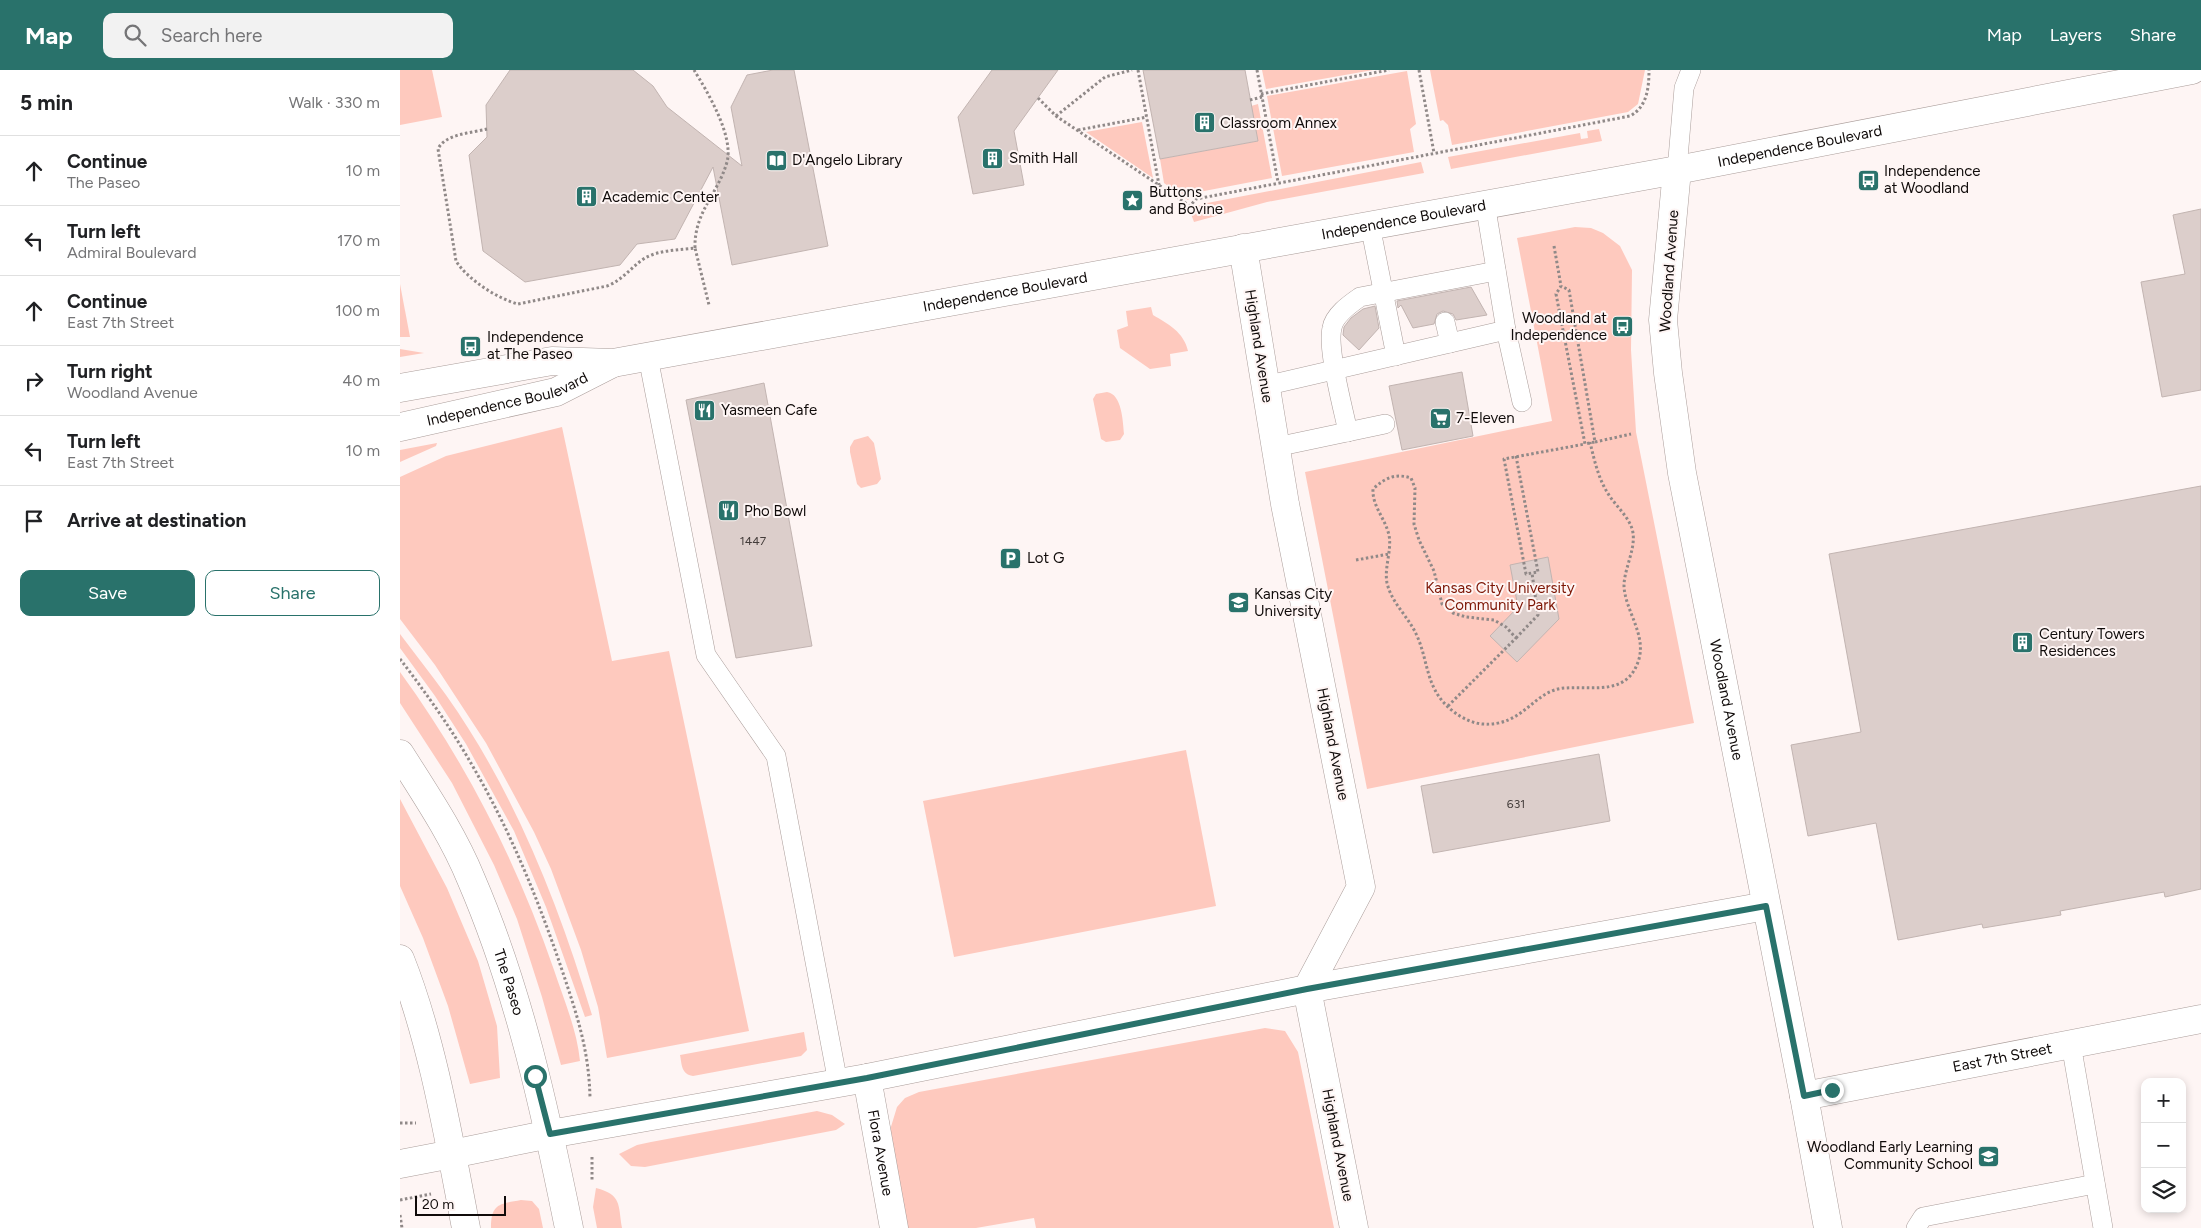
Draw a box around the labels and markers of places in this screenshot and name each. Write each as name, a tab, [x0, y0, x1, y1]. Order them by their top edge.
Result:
building icon: Classroom Annex	[1192, 111, 1216, 135]
place label: Classroom Annex	[1220, 114, 1337, 132]
building icon: Smith Hall	[981, 146, 1005, 170]
library icon: D'Angelo Library	[764, 148, 788, 172]
place label: Smith Hall	[1009, 149, 1078, 167]
place label: D'Angelo Library	[792, 151, 902, 169]
place label: Independence at Woodland	[1884, 162, 1981, 197]
bus stop icon: Independence at Woodland	[1856, 168, 1880, 192]
place label: Buttons and Bovine	[1149, 183, 1223, 218]
building icon: Academic Center	[574, 185, 598, 209]
place label: Academic Center	[602, 188, 719, 206]
place icon: Buttons and Bovine	[1121, 189, 1145, 213]
place label: Woodland at Independence	[1511, 309, 1607, 344]
bus stop icon: Woodland at Independence	[1611, 315, 1635, 339]
place label: Independence at The Paseo	[487, 328, 584, 363]
bus stop icon: Independence at The Paseo	[459, 334, 483, 358]
restaurant icon: Yasmeen Cafe	[693, 398, 717, 422]
place label: Yasmeen Cafe	[721, 401, 817, 419]
supermarket icon: 7-Eleven	[1428, 406, 1452, 430]
place label: 7-Eleven	[1456, 409, 1515, 427]
restaurant icon: Pho Bowl	[716, 499, 740, 523]
place label: Pho Bowl	[744, 502, 806, 520]
parking icon: Lot G	[999, 546, 1023, 570]
place label: Lot G	[1027, 549, 1064, 567]
place label: Kansas City University	[1254, 585, 1332, 620]
school or university icon: Kansas City University	[1226, 591, 1250, 615]
place label: Century Towers Residences	[2039, 625, 2145, 660]
building icon: Century Towers Residences	[2011, 631, 2035, 655]
place label: Woodland Early Learning Community School	[1807, 1138, 1973, 1173]
school or university icon: Woodland Early Learning Community School	[1977, 1144, 2001, 1168]

